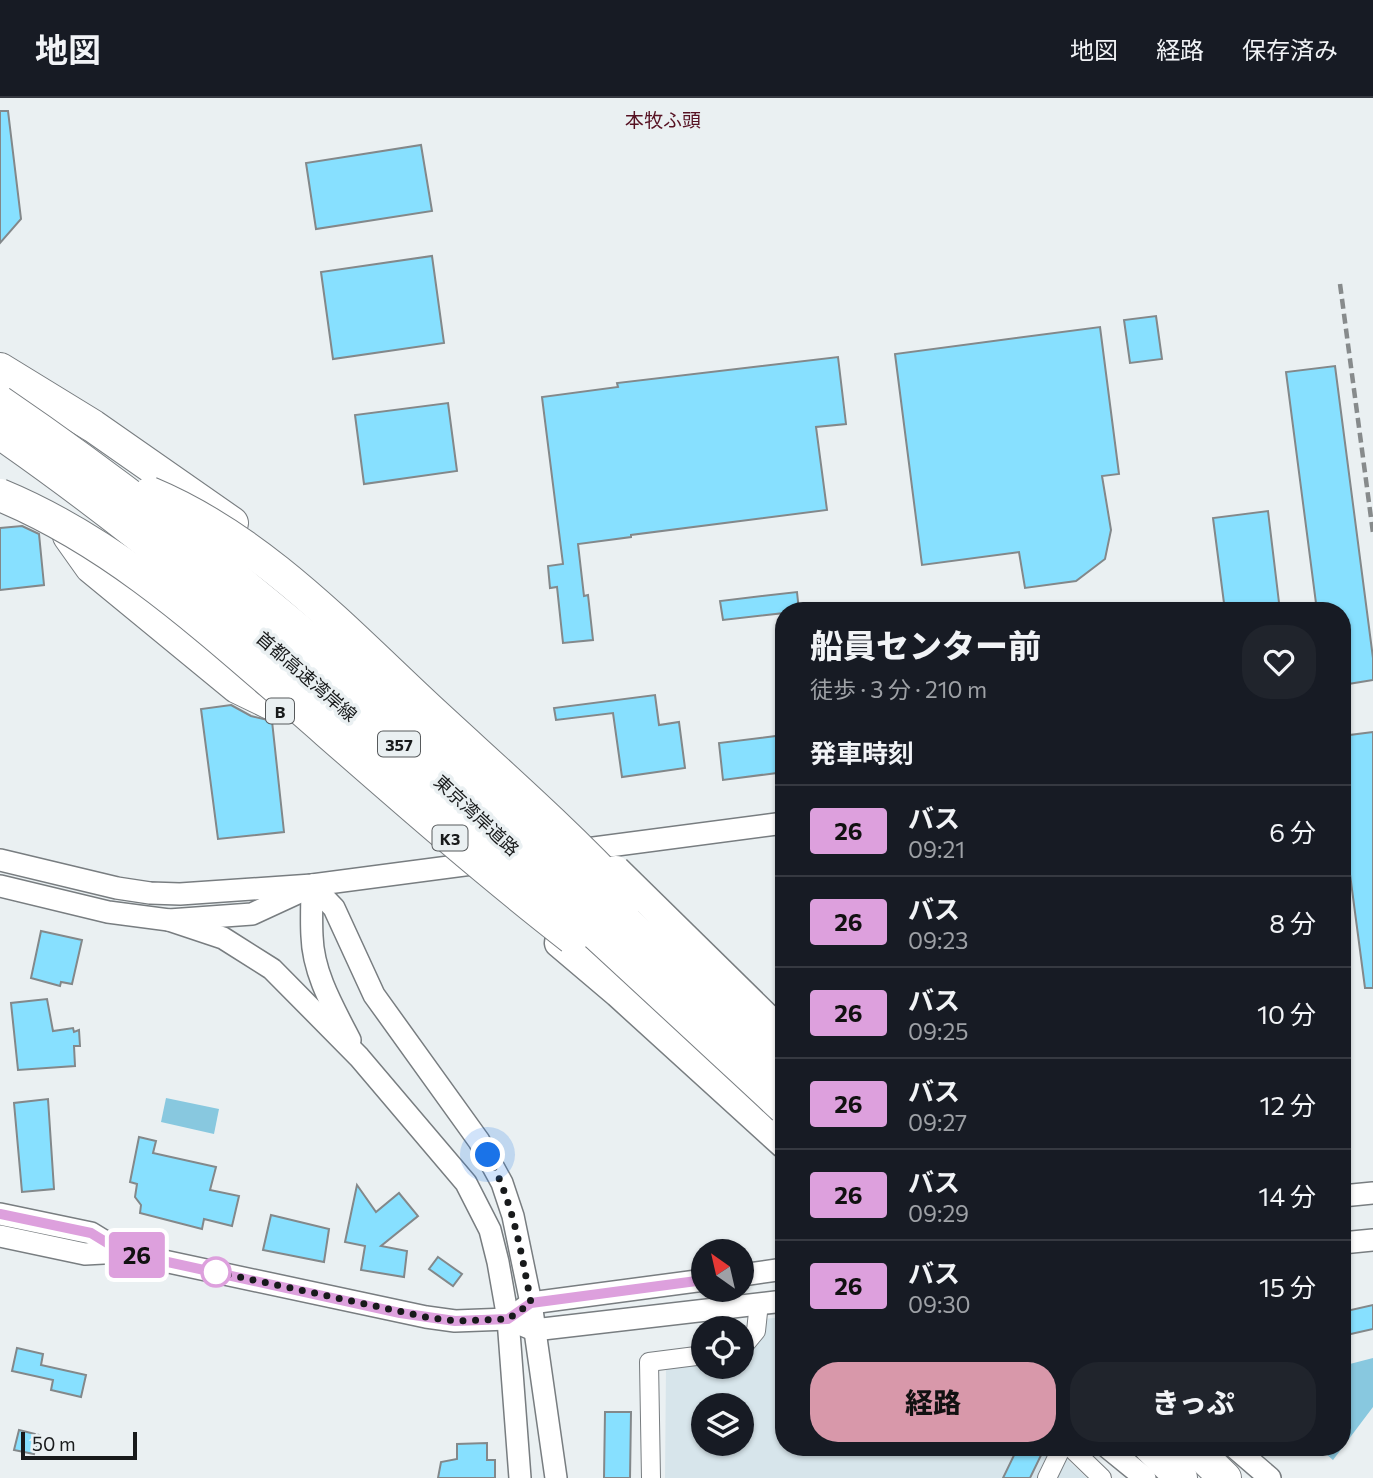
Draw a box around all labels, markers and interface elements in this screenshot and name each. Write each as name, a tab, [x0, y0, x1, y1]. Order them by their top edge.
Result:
text: 地図	[35, 28, 101, 69]
text: 地図	[1070, 35, 1118, 64]
text: 経路	[1156, 35, 1204, 64]
text: 保存済み	[1242, 35, 1338, 64]
district label: 本牧ふ頭	[625, 108, 701, 131]
text: 船員センター前	[810, 624, 1041, 665]
button: heart	[1242, 625, 1316, 699]
street label: 首都高速湾岸線	[252, 626, 362, 726]
text: 徒歩 · 3 分 · 210 m	[810, 675, 987, 703]
road number: B	[266, 698, 294, 724]
road number: 357	[378, 732, 420, 757]
text: 発車時刻	[810, 737, 914, 768]
street label: 東京湾岸道路	[430, 770, 524, 860]
text: バス	[908, 802, 960, 833]
text: 26	[834, 816, 863, 845]
text: 6 分	[1269, 816, 1316, 847]
road number: K3	[433, 825, 468, 850]
text: 09:21	[908, 835, 965, 863]
text: バス	[908, 893, 960, 924]
text: 26	[834, 907, 863, 936]
text: 8 分	[1269, 907, 1316, 938]
text: 09:23	[908, 926, 968, 954]
text: バス	[908, 984, 960, 1015]
text: 26	[834, 998, 863, 1027]
text: 10 分	[1257, 998, 1316, 1029]
text: 09:25	[908, 1017, 968, 1045]
text: バス	[908, 1075, 960, 1106]
text: 26	[834, 1089, 863, 1118]
text: 12 分	[1259, 1089, 1316, 1120]
text: 09:27	[908, 1108, 967, 1136]
your location	[470, 1137, 505, 1172]
text: バス	[908, 1166, 960, 1197]
text: 26	[834, 1180, 863, 1209]
text: 14 分	[1258, 1180, 1316, 1211]
text: 09:29	[908, 1199, 969, 1227]
line badge: 26	[106, 1232, 168, 1278]
north arrow	[691, 1239, 754, 1302]
map controls	[691, 1239, 754, 1456]
text: 26	[123, 1240, 151, 1269]
unlabelled marker	[201, 1257, 231, 1287]
text: バス	[908, 1257, 960, 1288]
text: 26	[834, 1271, 863, 1300]
text: 15 分	[1259, 1271, 1316, 1302]
text: 09:30	[908, 1290, 971, 1318]
button: locate	[691, 1316, 754, 1379]
button: 経路	[810, 1362, 1056, 1442]
button: きっぷ	[1070, 1362, 1316, 1442]
button: layers	[691, 1393, 754, 1456]
scale bar	[21, 1429, 136, 1461]
text: 50 m	[32, 1432, 76, 1455]

